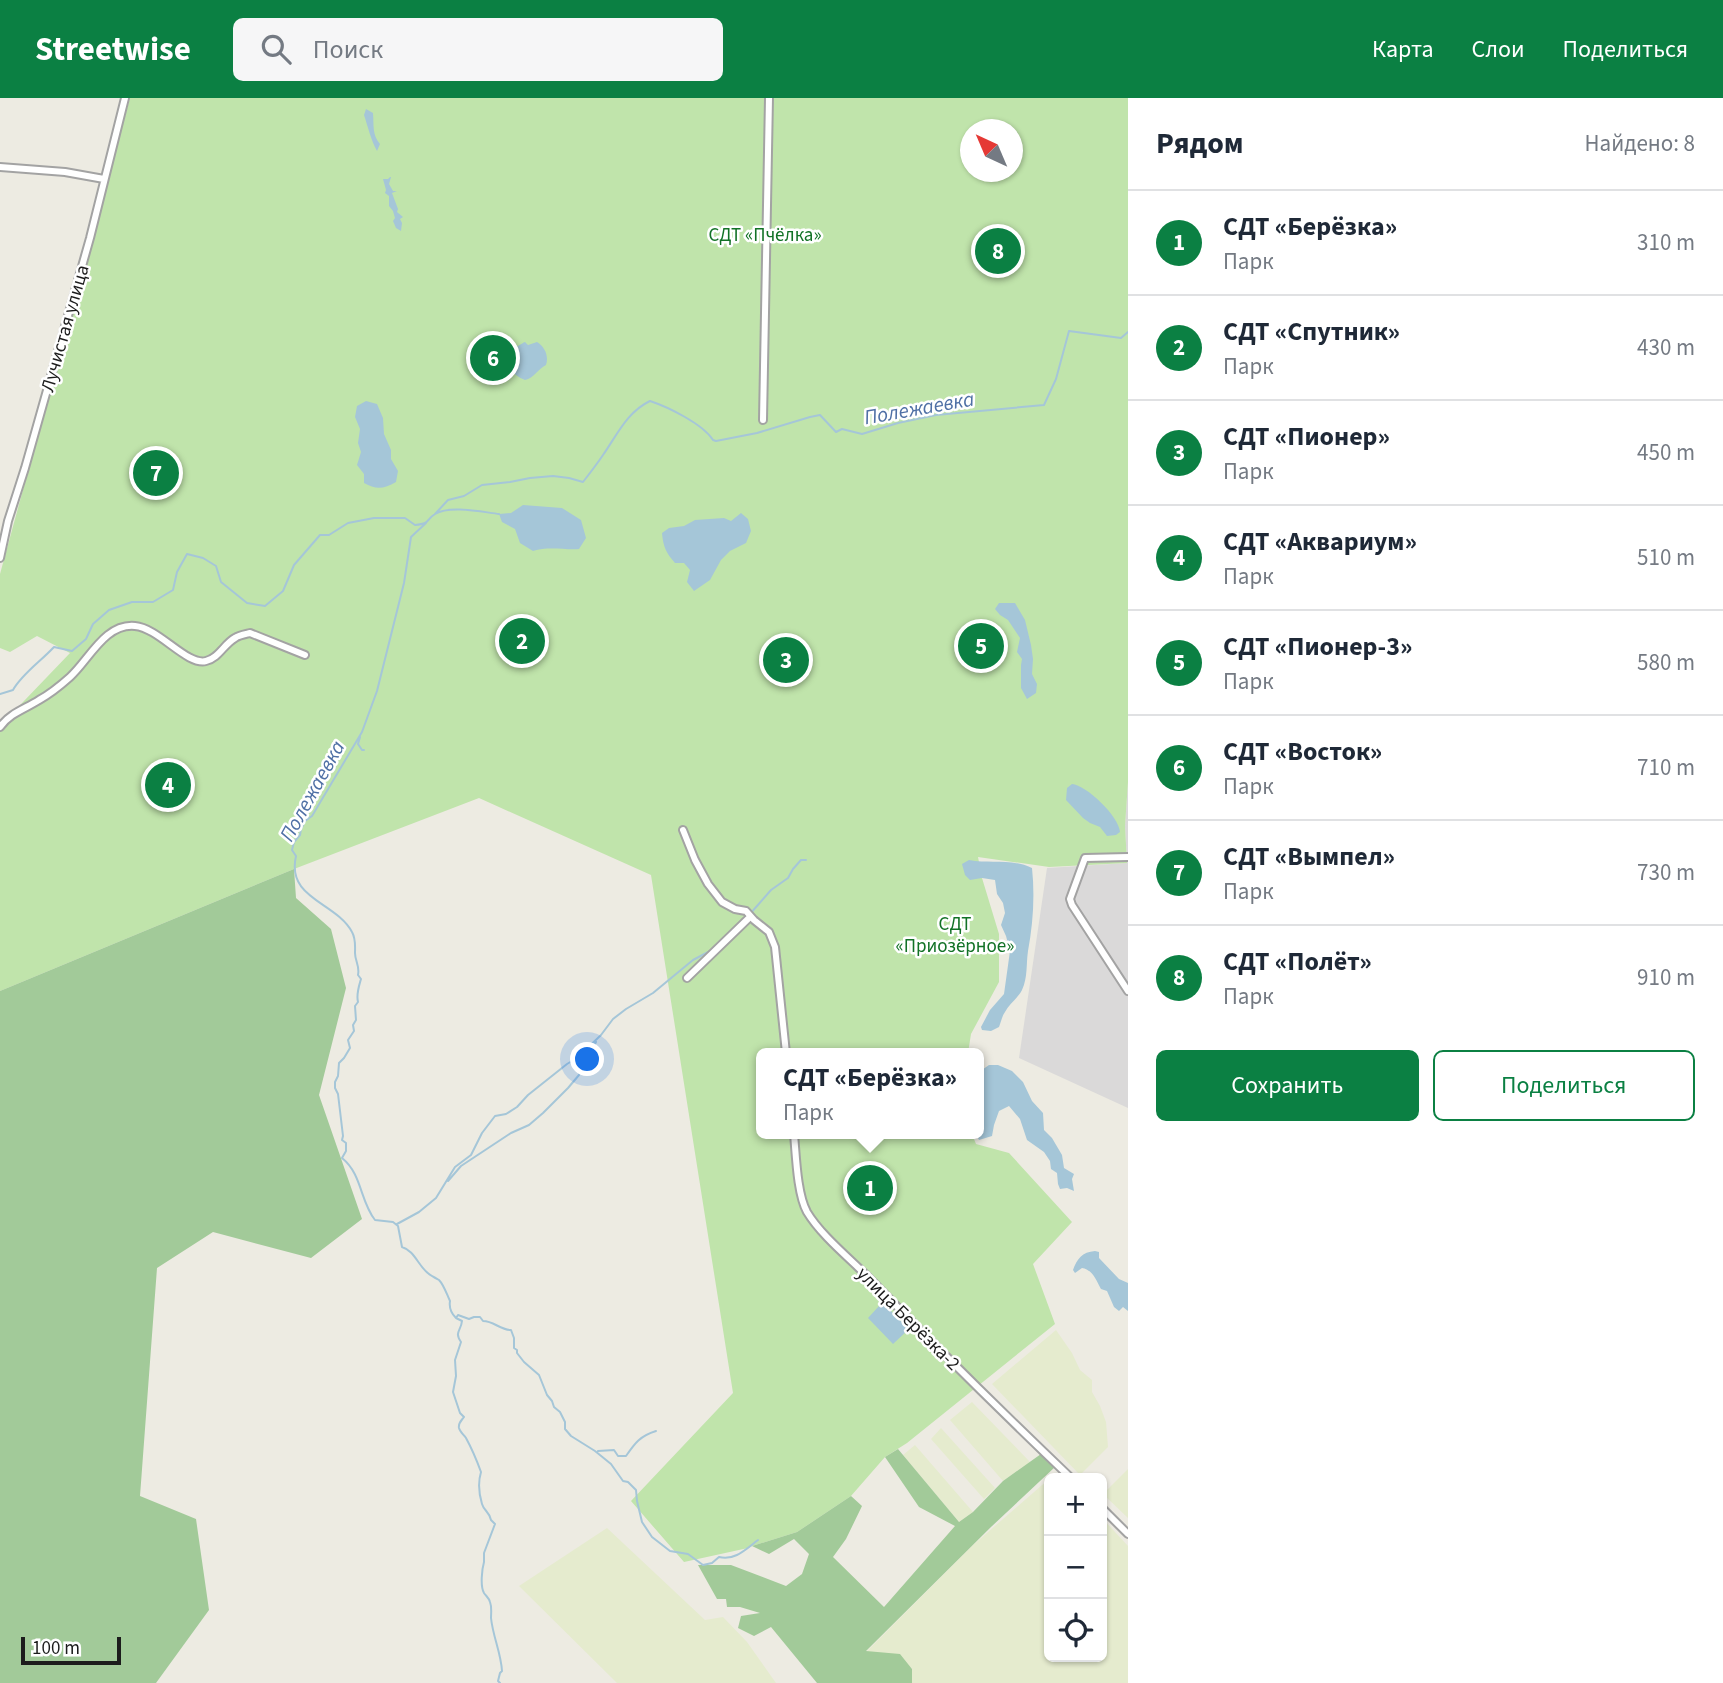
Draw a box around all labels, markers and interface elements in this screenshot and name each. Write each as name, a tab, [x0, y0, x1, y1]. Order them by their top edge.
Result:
search box	[233, 18, 723, 81]
text: Streetwise	[35, 26, 191, 73]
icon: search	[257, 30, 295, 68]
text: Поиск	[313, 31, 383, 68]
text: Карта	[1372, 32, 1434, 67]
text: Слои	[1472, 32, 1525, 67]
text: Поделиться	[1563, 32, 1688, 67]
north arrow	[960, 119, 1023, 182]
text: Рядом	[1156, 122, 1244, 165]
text: Найдено: 8	[1585, 127, 1695, 160]
text: СДТ «Берёзка»	[1223, 208, 1397, 245]
park label: СДТ «Пчёлка»	[708, 222, 822, 249]
pin: 8	[975, 225, 1021, 277]
text: 1	[1173, 226, 1185, 259]
text: 310 m	[1637, 226, 1695, 259]
text: Парк	[1223, 245, 1274, 278]
street label: Лучистая улица	[34, 262, 96, 395]
text: СДТ «Спутник»	[1223, 313, 1400, 350]
text: 2	[1173, 331, 1185, 364]
text: 430 m	[1637, 331, 1695, 364]
pin: 6	[470, 332, 516, 384]
text: Парк	[1223, 350, 1274, 383]
water label: Полежаевка	[862, 384, 976, 432]
text: СДТ «Пионер»	[1223, 418, 1390, 455]
text: 3	[1173, 436, 1185, 469]
text: 450 m	[1637, 436, 1695, 469]
pin: 7	[133, 447, 179, 499]
text: Парк	[1223, 455, 1274, 488]
text: СДТ «Аквариум»	[1223, 523, 1417, 560]
text: 4	[1173, 541, 1185, 574]
text: 510 m	[1637, 541, 1695, 574]
text: Парк	[1223, 560, 1274, 593]
pin: 2	[499, 615, 545, 667]
pin: 5	[958, 620, 1004, 672]
text: СДТ «Пионер-3»	[1223, 628, 1412, 665]
pin: 3	[763, 634, 809, 686]
text: 5	[1173, 646, 1185, 679]
text: 580 m	[1637, 646, 1695, 679]
text: Парк	[1223, 665, 1274, 698]
text: СДТ «Восток»	[1223, 733, 1382, 770]
water label: Полежаевка	[272, 735, 352, 847]
text: 6	[1173, 751, 1185, 784]
text: 710 m	[1637, 751, 1695, 784]
pin: 4	[145, 759, 191, 811]
text: Парк	[1223, 770, 1274, 803]
text: СДТ «Вымпел»	[1223, 838, 1395, 875]
text: 7	[1173, 856, 1185, 889]
text: 730 m	[1637, 856, 1695, 889]
text: Парк	[1223, 875, 1274, 908]
park label: СДТ «Приозёрное»	[896, 911, 1014, 960]
text: СДТ «Полёт»	[1223, 943, 1372, 980]
text: 8	[1173, 961, 1185, 994]
text: 910 m	[1637, 961, 1695, 994]
text: Парк	[1223, 980, 1274, 1013]
your location	[570, 1042, 604, 1076]
popup	[756, 1048, 984, 1139]
button: Сохранить	[1156, 1050, 1419, 1121]
button: Поделиться	[1433, 1050, 1695, 1121]
text: СДТ «Берёзка»	[783, 1059, 957, 1096]
text: Парк	[783, 1096, 834, 1129]
pin: 1	[847, 1162, 893, 1214]
street label: улица Берёзка-2	[850, 1261, 966, 1377]
map controls	[1044, 1473, 1107, 1662]
button: +	[1044, 1473, 1107, 1536]
button: −	[1044, 1536, 1107, 1599]
button: locate	[1044, 1599, 1107, 1662]
scale bar	[21, 1634, 121, 1666]
text: 100 m	[32, 1635, 80, 1662]

